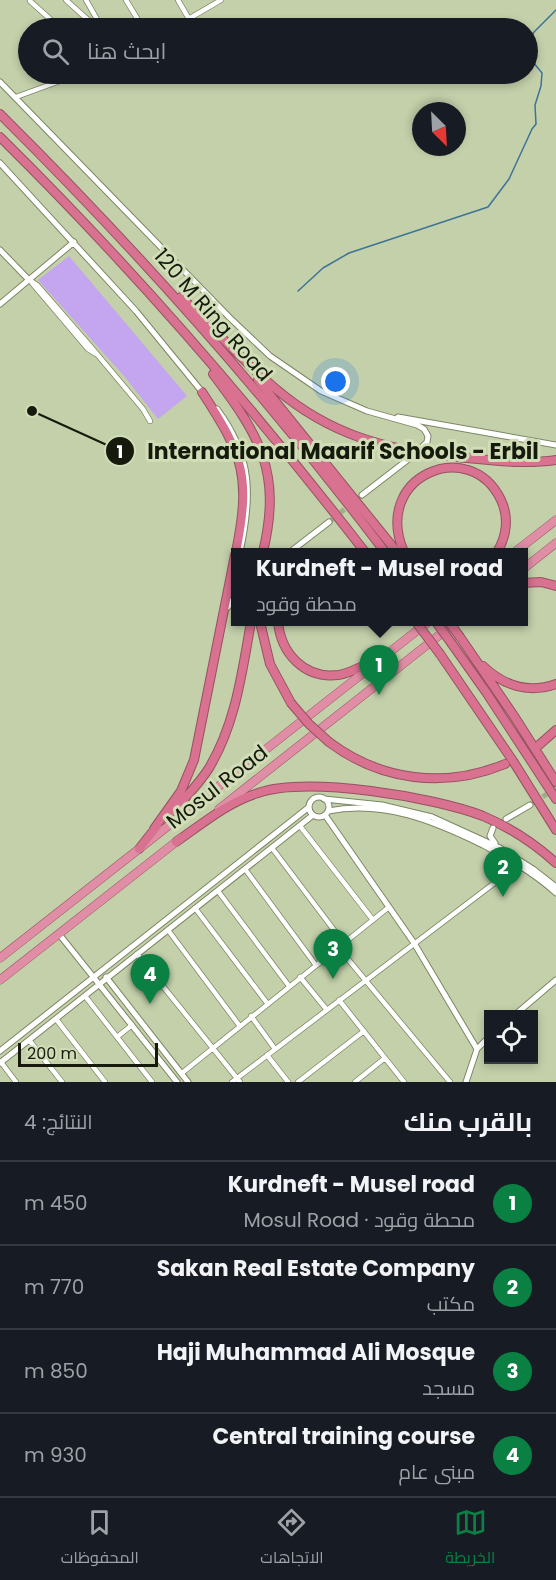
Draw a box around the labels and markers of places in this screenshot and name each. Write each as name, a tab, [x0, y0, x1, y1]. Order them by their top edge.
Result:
callout: International Maarif Schools - Erbil	[105, 431, 551, 471]
pin: 1	[360, 646, 398, 695]
pin: 2	[484, 848, 522, 897]
pin: 3	[314, 930, 352, 979]
pin: 4	[130, 954, 170, 1004]

